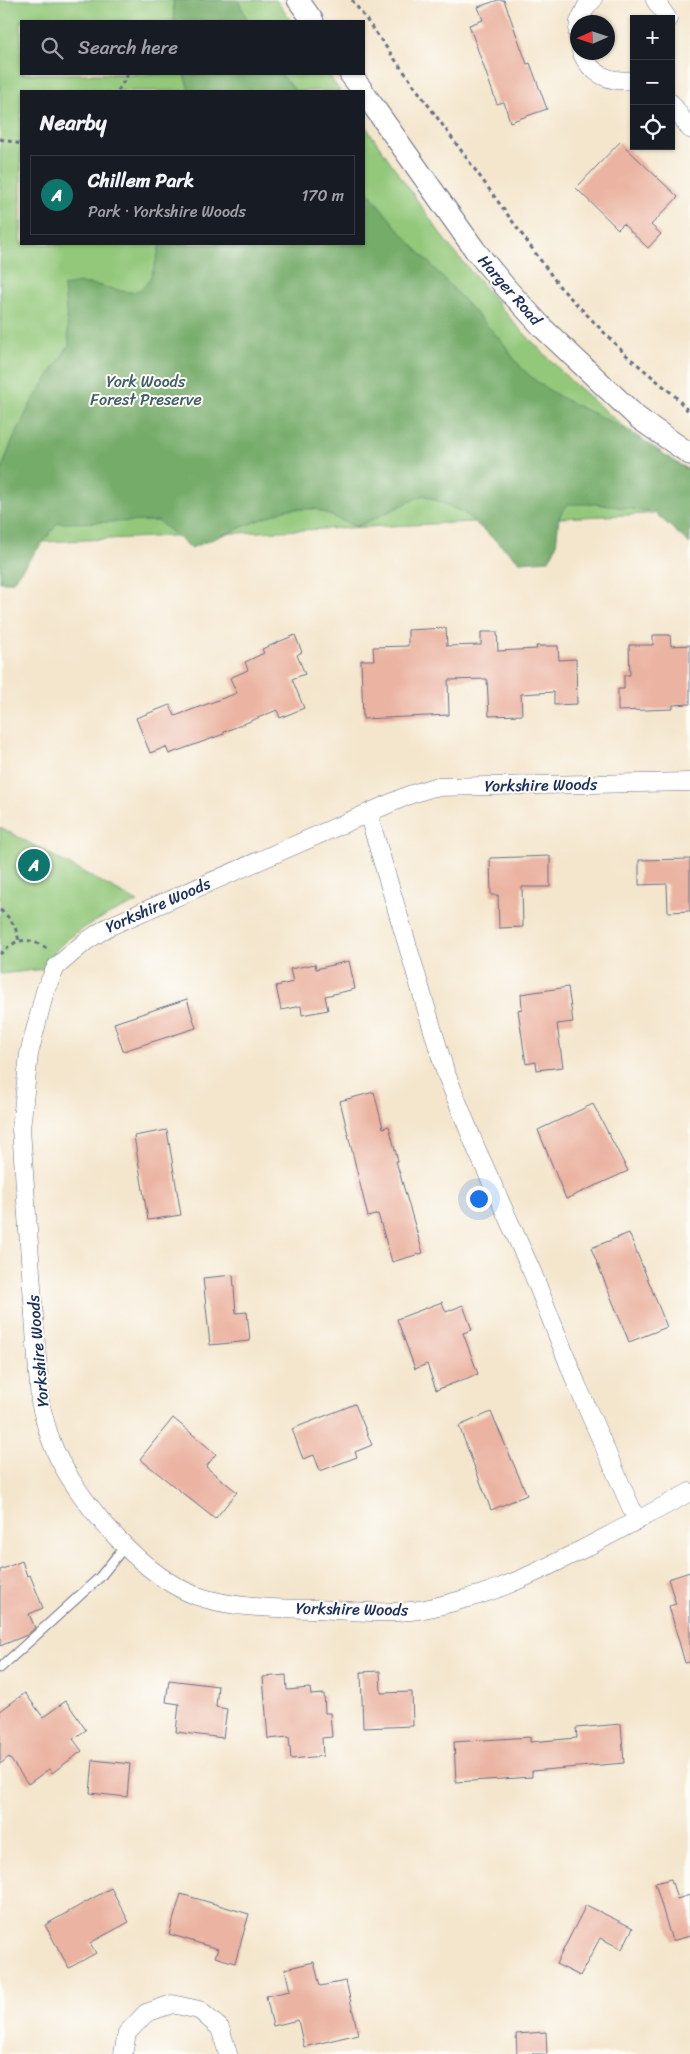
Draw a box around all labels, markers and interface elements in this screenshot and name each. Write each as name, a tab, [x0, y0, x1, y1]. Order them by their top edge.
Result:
north arrow	[570, 15, 615, 60]
map controls	[630, 15, 675, 150]
button: +	[630, 15, 675, 60]
search box	[20, 20, 365, 75]
text: Search here	[78, 31, 178, 64]
icon: search	[38, 34, 66, 62]
button: −	[630, 60, 675, 105]
text: Nearby	[40, 104, 106, 142]
button: locate	[630, 105, 675, 150]
text: Chillem Park	[88, 164, 194, 197]
text: A	[52, 181, 62, 210]
text: 170 m	[301, 181, 344, 210]
text: Park · Yorkshire Woods	[88, 197, 246, 226]
street label: Harger Road	[471, 248, 551, 334]
park label: York Woods Forest Preserve	[90, 367, 202, 414]
street label: Yorkshire Woods	[485, 770, 598, 800]
pin: A	[18, 846, 50, 884]
street label: Yorkshire Woods	[101, 869, 216, 941]
your location	[466, 1186, 492, 1212]
street label: Yorkshire Woods	[19, 1293, 57, 1408]
street label: Yorkshire Woods	[296, 1594, 409, 1624]

